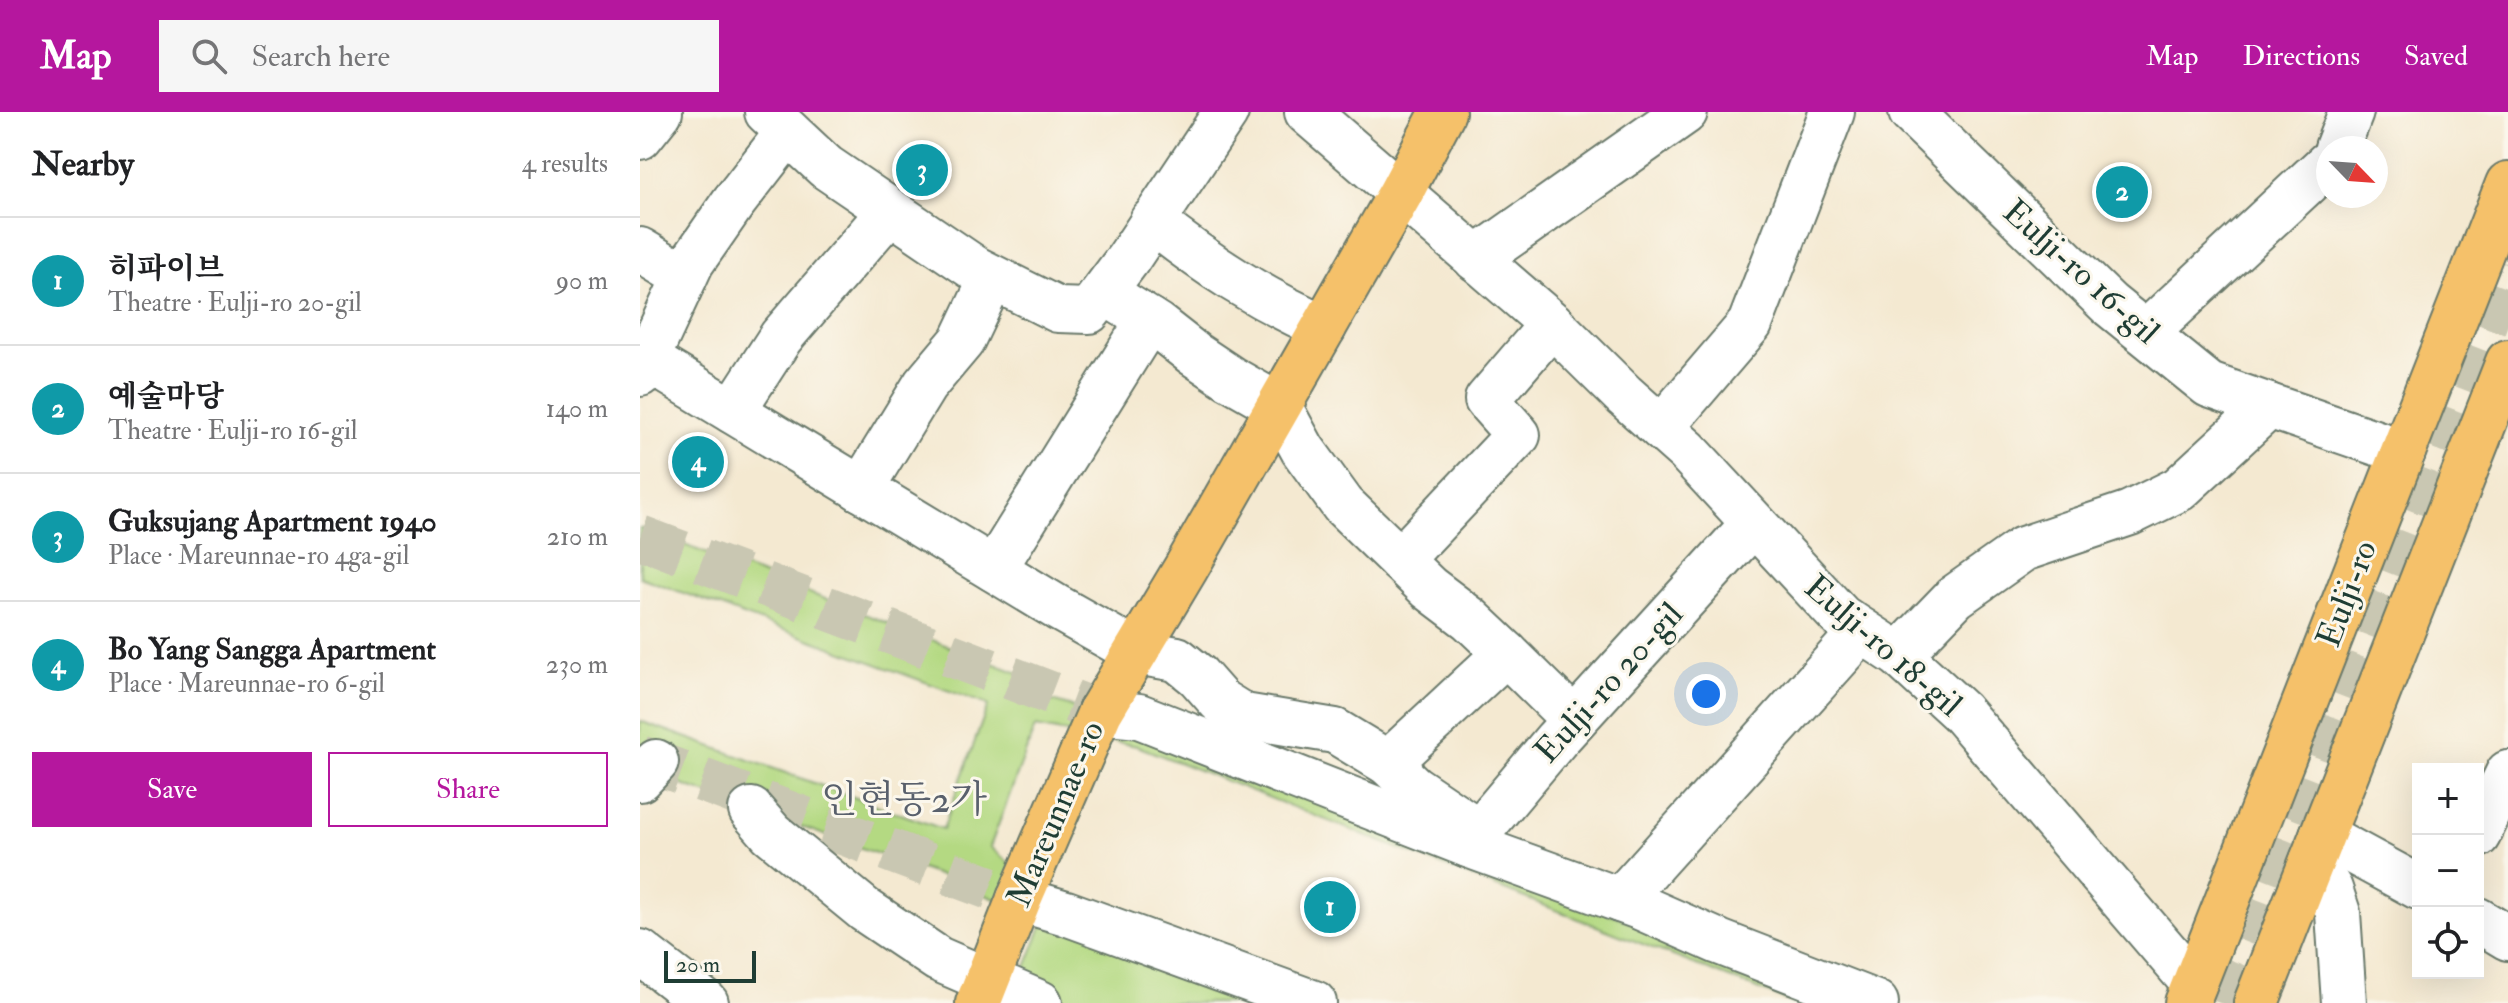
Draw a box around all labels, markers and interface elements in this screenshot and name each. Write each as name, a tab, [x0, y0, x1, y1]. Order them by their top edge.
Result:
search box	[159, 20, 719, 92]
text: Map	[40, 32, 111, 80]
icon: search	[187, 34, 231, 78]
text: Search here	[251, 38, 390, 75]
text: Map	[2146, 39, 2199, 74]
text: Directions	[2243, 39, 2360, 74]
text: Saved	[2404, 39, 2468, 74]
north arrow	[2316, 136, 2388, 208]
pin: 3	[896, 140, 948, 200]
text: Nearby	[32, 143, 134, 186]
text: 4 results	[522, 148, 608, 180]
pin: 2	[2096, 162, 2148, 222]
street label: Eulji-ro 16-gil	[1994, 190, 2168, 354]
text: 히파이브	[108, 250, 224, 287]
text: 1	[53, 265, 63, 297]
text: 90 m	[556, 265, 608, 297]
text: Theatre · Eulji-ro 20-gil	[108, 287, 362, 319]
text: 예술마당	[108, 378, 224, 415]
text: 2	[51, 393, 65, 425]
text: 140 m	[546, 393, 608, 425]
text: Theatre · Eulji-ro 16-gil	[108, 415, 357, 447]
pin: 4	[672, 432, 724, 492]
text: Guksujang Apartment 1940	[108, 503, 437, 540]
text: 3	[53, 521, 63, 553]
text: 210 m	[547, 521, 608, 553]
street label: Eulji-ro	[2307, 534, 2387, 654]
text: Place · Mareunnae-ro 4ga-gil	[108, 540, 409, 572]
street label: Eulji-ro 18-gil	[1795, 566, 1971, 726]
street label: Eulji-ro 20-gil	[1526, 593, 1693, 772]
text: Bo Yang Sangga Apartment	[108, 631, 436, 668]
text: 4	[51, 649, 65, 681]
text: 230 m	[546, 649, 608, 681]
text: Place · Mareunnae-ro 6-gil	[108, 668, 385, 700]
your location	[1686, 674, 1726, 714]
street label: Mareunnae-ro	[998, 715, 1114, 913]
button: Save	[32, 752, 312, 827]
button: Share	[328, 752, 608, 827]
map controls	[2412, 763, 2484, 979]
button: +	[2412, 763, 2484, 835]
district label: 인현동2가	[821, 776, 987, 824]
button: −	[2412, 835, 2484, 907]
pin: 1	[1304, 877, 1356, 937]
button: locate	[2412, 907, 2484, 979]
scale bar	[664, 947, 756, 983]
text: 20 m	[676, 951, 720, 979]

